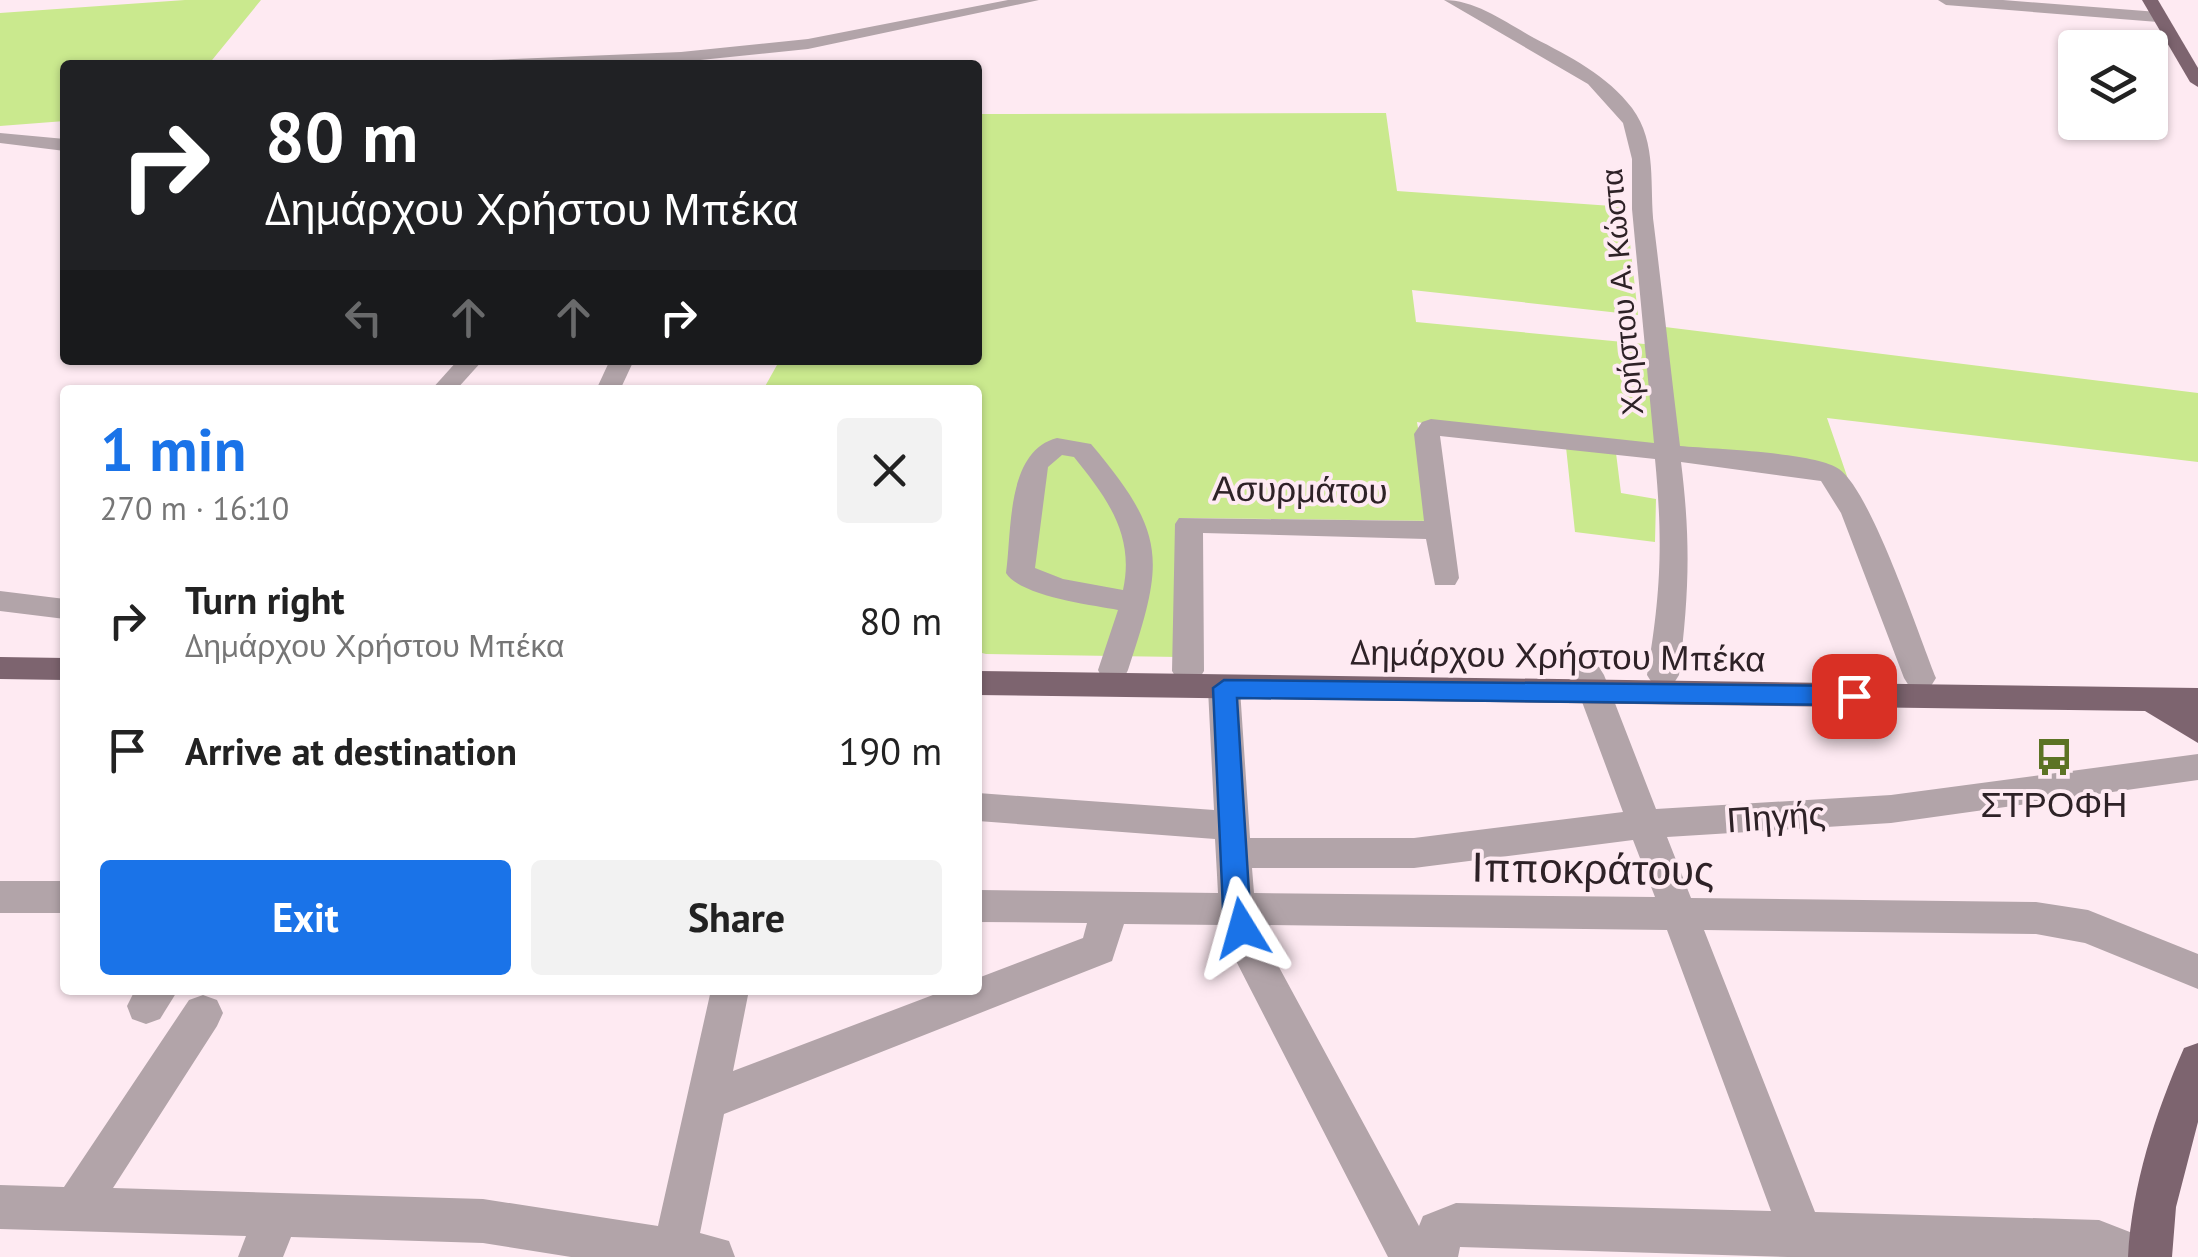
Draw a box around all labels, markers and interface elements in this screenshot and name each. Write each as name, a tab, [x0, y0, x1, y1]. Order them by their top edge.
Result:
map controls	[2058, 30, 2168, 140]
button: layers	[2058, 30, 2168, 140]
text: 80 m	[265, 91, 418, 181]
icon: right	[100, 100, 230, 230]
street label: Χρήστου Α. Κώστα	[1591, 167, 1651, 417]
text: Δημάρχου Χρήστου Μπέκα	[265, 179, 799, 237]
icon: left	[336, 290, 391, 345]
icon: ahead	[441, 290, 496, 345]
icon: ahead	[546, 290, 601, 345]
icon: right	[651, 290, 706, 345]
text: 1 min	[100, 410, 246, 488]
button: close	[837, 418, 942, 523]
street label: Ασυρμάτου	[1212, 464, 1388, 514]
text: 270 m · 16:10	[100, 487, 289, 529]
text: Turn right	[185, 575, 345, 624]
icon: right	[100, 593, 155, 648]
text: 80 m	[860, 596, 942, 645]
text: Δημάρχου Χρήστου Μπέκα	[185, 624, 565, 666]
street label: Δημάρχου Χρήστου Μπέκα	[1350, 628, 1766, 682]
pin	[1812, 654, 1897, 739]
icon: arrive	[1827, 669, 1882, 724]
icon: arrive	[100, 723, 155, 778]
text: Arrive at destination	[185, 726, 517, 775]
text: 190 m	[839, 726, 942, 775]
bus stop icon: ΣΤΡΟΦΗ	[2033, 736, 2075, 778]
place label: ΣΤΡΟΦΗ	[1981, 781, 2127, 827]
street label: Πηγής	[1725, 790, 1827, 842]
street label: Ιπποκράτους	[1471, 838, 1715, 898]
button: Exit	[100, 860, 511, 975]
button: Share	[531, 860, 942, 975]
position arrow	[1190, 876, 1294, 980]

